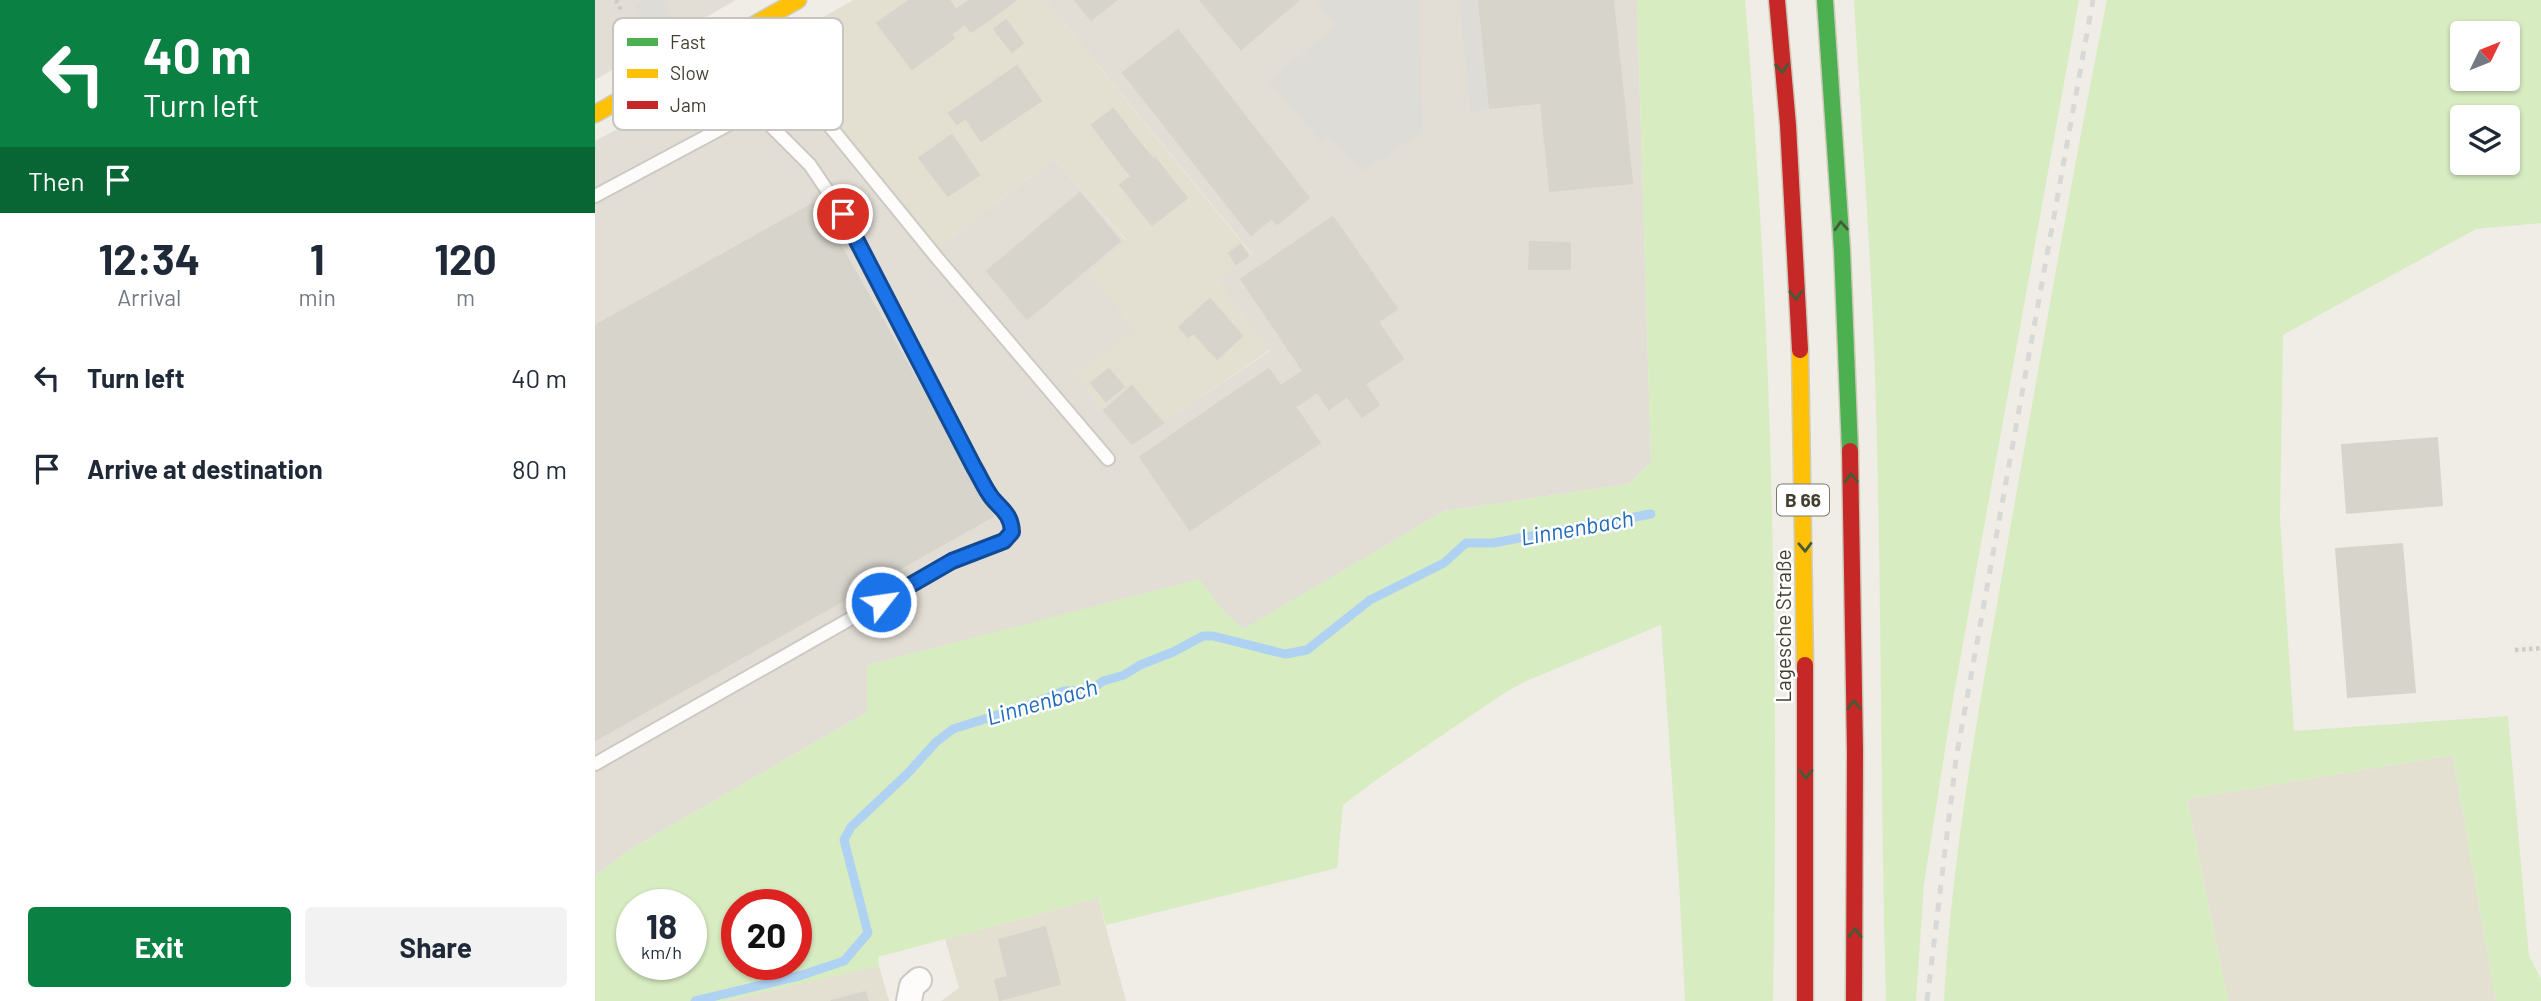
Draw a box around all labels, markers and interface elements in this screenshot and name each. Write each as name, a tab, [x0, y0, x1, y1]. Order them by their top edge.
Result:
legend	[613, 18, 843, 130]
north arrow	[2450, 21, 2520, 91]
map controls	[2450, 21, 2520, 175]
text: 40 m	[143, 25, 251, 84]
icon: left	[28, 28, 119, 119]
text: Fast	[670, 30, 706, 53]
text: Slow	[670, 61, 709, 84]
one-way arrow	[1774, 63, 1789, 74]
text: Turn left	[143, 85, 260, 123]
text: Jam	[670, 93, 706, 116]
button: layers	[2450, 105, 2520, 175]
icon: arrive	[99, 161, 137, 199]
text: Then	[28, 165, 85, 196]
pin	[813, 184, 873, 244]
icon: arrive	[824, 195, 862, 233]
one-way arrow	[1833, 220, 1848, 231]
text: 12:34	[98, 233, 200, 283]
text: 1	[310, 233, 325, 283]
text: 120	[434, 233, 497, 283]
text: Arrival	[117, 283, 181, 311]
text: min	[299, 283, 336, 311]
text: m	[456, 283, 475, 311]
one-way arrow	[1789, 290, 1804, 301]
icon: left	[28, 359, 66, 397]
text: Turn left	[87, 362, 185, 393]
text: 40 m	[511, 362, 567, 393]
icon: arrive	[28, 450, 66, 488]
text: Arrive at destination	[87, 453, 323, 484]
text: 80 m	[512, 453, 567, 484]
one-way arrow	[1843, 472, 1858, 483]
road number: B 66	[1777, 485, 1829, 516]
water label: Linnenbach	[1518, 503, 1635, 551]
one-way arrow	[1797, 542, 1812, 553]
street label: Lagesche Straße	[1770, 549, 1795, 703]
position arrow	[844, 565, 918, 639]
water label: Linnenbach	[983, 672, 1100, 730]
one-way arrow	[1846, 700, 1862, 710]
one-way arrow	[1798, 770, 1814, 780]
speed limit sign: 20	[721, 889, 812, 980]
text: 18	[646, 904, 677, 946]
button: Exit	[28, 907, 291, 987]
button: Share	[305, 907, 567, 987]
one-way arrow	[1847, 927, 1862, 938]
text: km/h	[641, 941, 682, 963]

